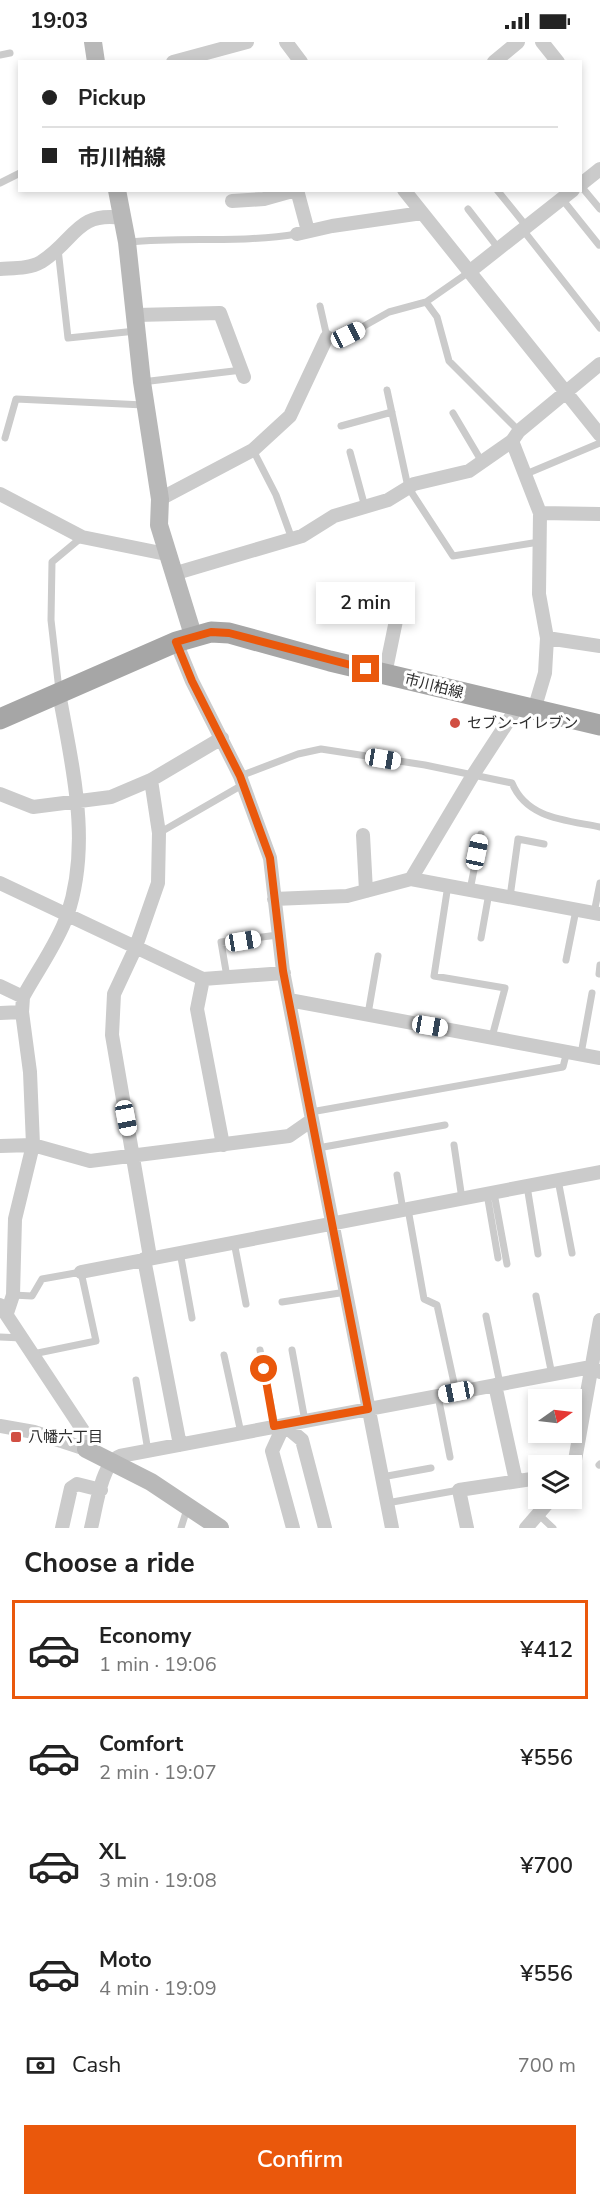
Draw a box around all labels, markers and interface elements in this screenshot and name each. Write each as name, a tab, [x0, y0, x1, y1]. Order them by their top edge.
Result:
text: 19:03	[30, 6, 88, 36]
text: Pickup	[78, 83, 146, 113]
text: 市川柏線	[78, 143, 166, 173]
car	[328, 319, 368, 351]
callout: 2 min	[316, 582, 416, 624]
text: 2 min	[340, 589, 391, 616]
route end	[352, 655, 379, 682]
street label: 市川柏線	[402, 669, 466, 703]
place label: セブン-イレブン	[467, 713, 578, 733]
marker: セブン-イレブン	[448, 716, 462, 730]
car	[364, 747, 402, 771]
car	[464, 833, 490, 871]
car	[224, 929, 262, 953]
car	[411, 1014, 449, 1038]
car	[114, 1099, 138, 1137]
route start	[250, 1355, 277, 1382]
car	[437, 1380, 475, 1404]
north arrow	[528, 1389, 582, 1443]
map controls	[528, 1389, 582, 1509]
place label: 八幡六丁目	[28, 1427, 103, 1447]
marker: 八幡六丁目	[9, 1430, 23, 1444]
button: layers	[528, 1455, 582, 1509]
text: Choose a ride	[24, 1545, 195, 1582]
text: Economy	[99, 1621, 191, 1651]
icon: car	[27, 1623, 81, 1677]
text: ¥412	[520, 1635, 573, 1665]
text: 1 min · 19:06	[99, 1651, 217, 1678]
text: Comfort	[99, 1729, 183, 1759]
icon: car	[27, 1731, 81, 1785]
text: ¥556	[520, 1743, 573, 1773]
text: 2 min · 19:07	[99, 1759, 217, 1786]
text: XL	[99, 1837, 126, 1867]
icon: car	[27, 1839, 81, 1893]
text: ¥700	[520, 1851, 573, 1881]
text: 3 min · 19:08	[99, 1867, 217, 1894]
text: Moto	[99, 1945, 152, 1975]
icon: car	[27, 1947, 81, 2001]
text: ¥556	[520, 1959, 573, 1989]
text: 4 min · 19:09	[99, 1975, 217, 2002]
icon: cash	[24, 2049, 57, 2082]
text: Cash	[72, 2050, 121, 2080]
text: 700 m	[518, 2052, 576, 2079]
button: Confirm	[24, 2125, 576, 2194]

